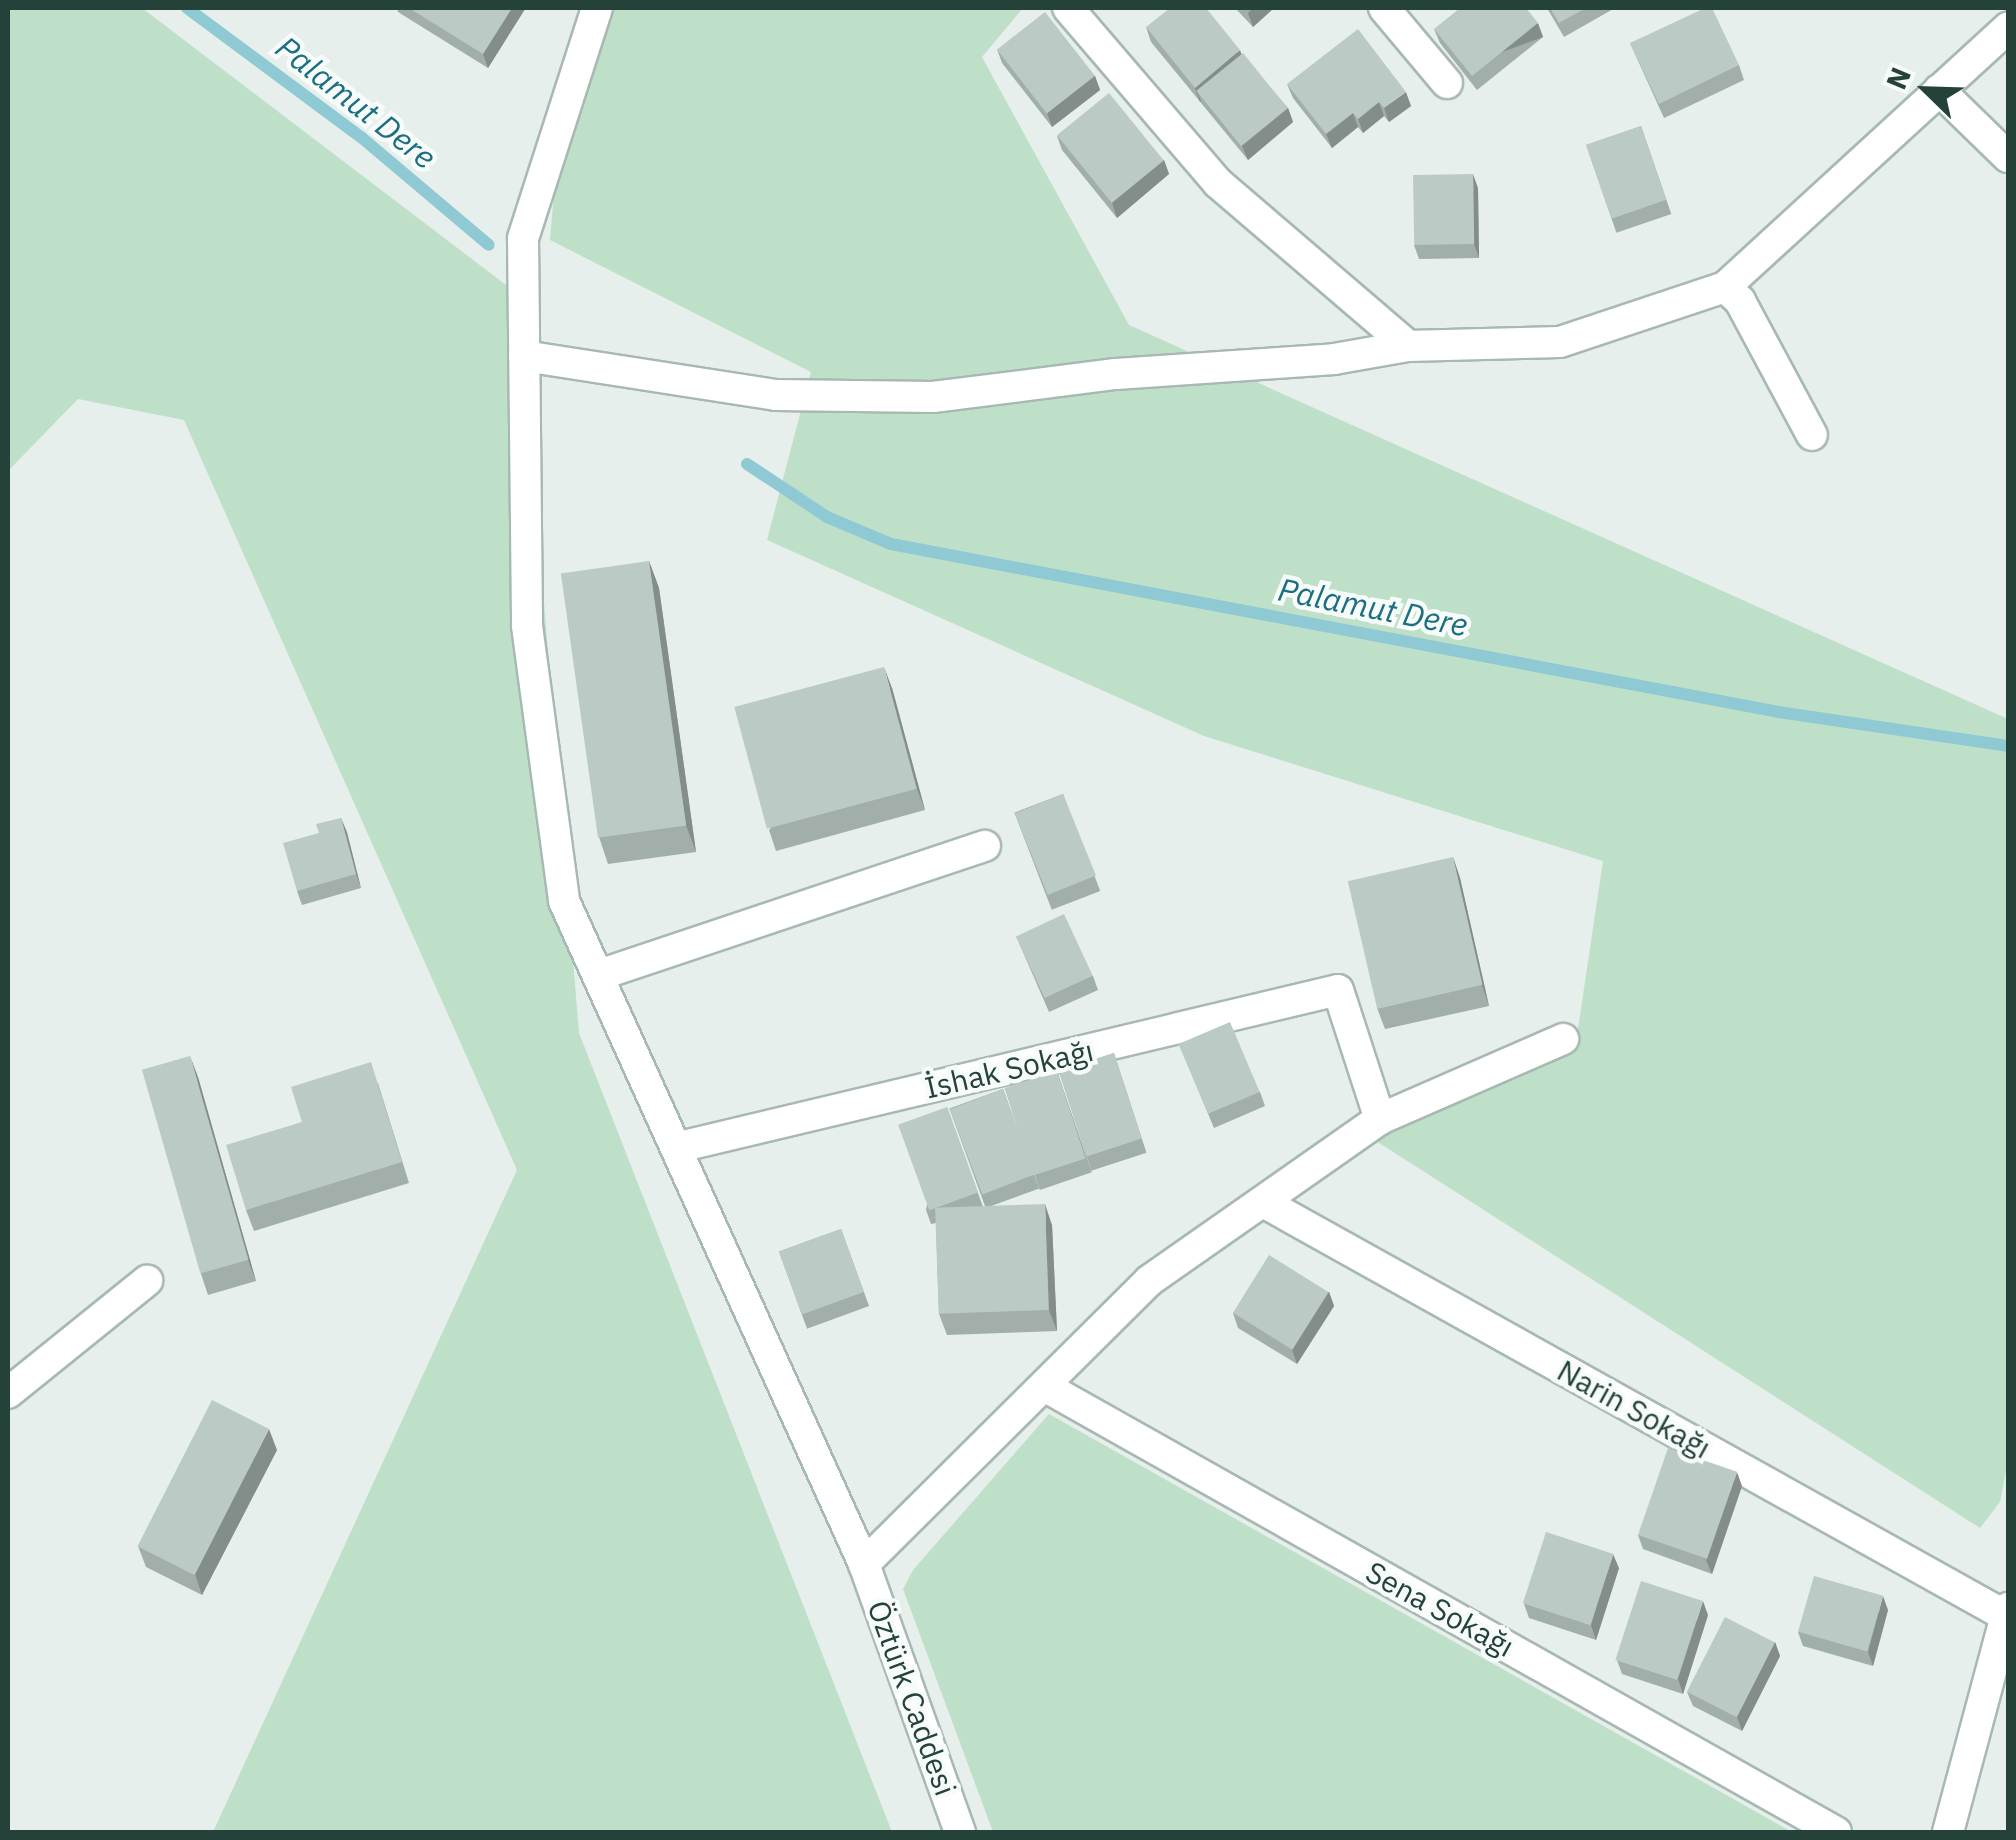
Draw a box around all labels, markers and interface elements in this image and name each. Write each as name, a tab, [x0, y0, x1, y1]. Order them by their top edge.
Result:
water label: Palamut Dere	[269, 28, 443, 176]
north arrow	[1876, 40, 1976, 140]
text: N	[1877, 62, 1919, 95]
water label: Palamut Dere	[1275, 570, 1471, 644]
street label: İshak Sokağı	[921, 1032, 1097, 1106]
street label: Narin Sokağı	[1551, 1352, 1717, 1466]
street label: Sena Sokağı	[1360, 1554, 1520, 1664]
street label: Öztürk Caddesi	[860, 1596, 964, 1800]

